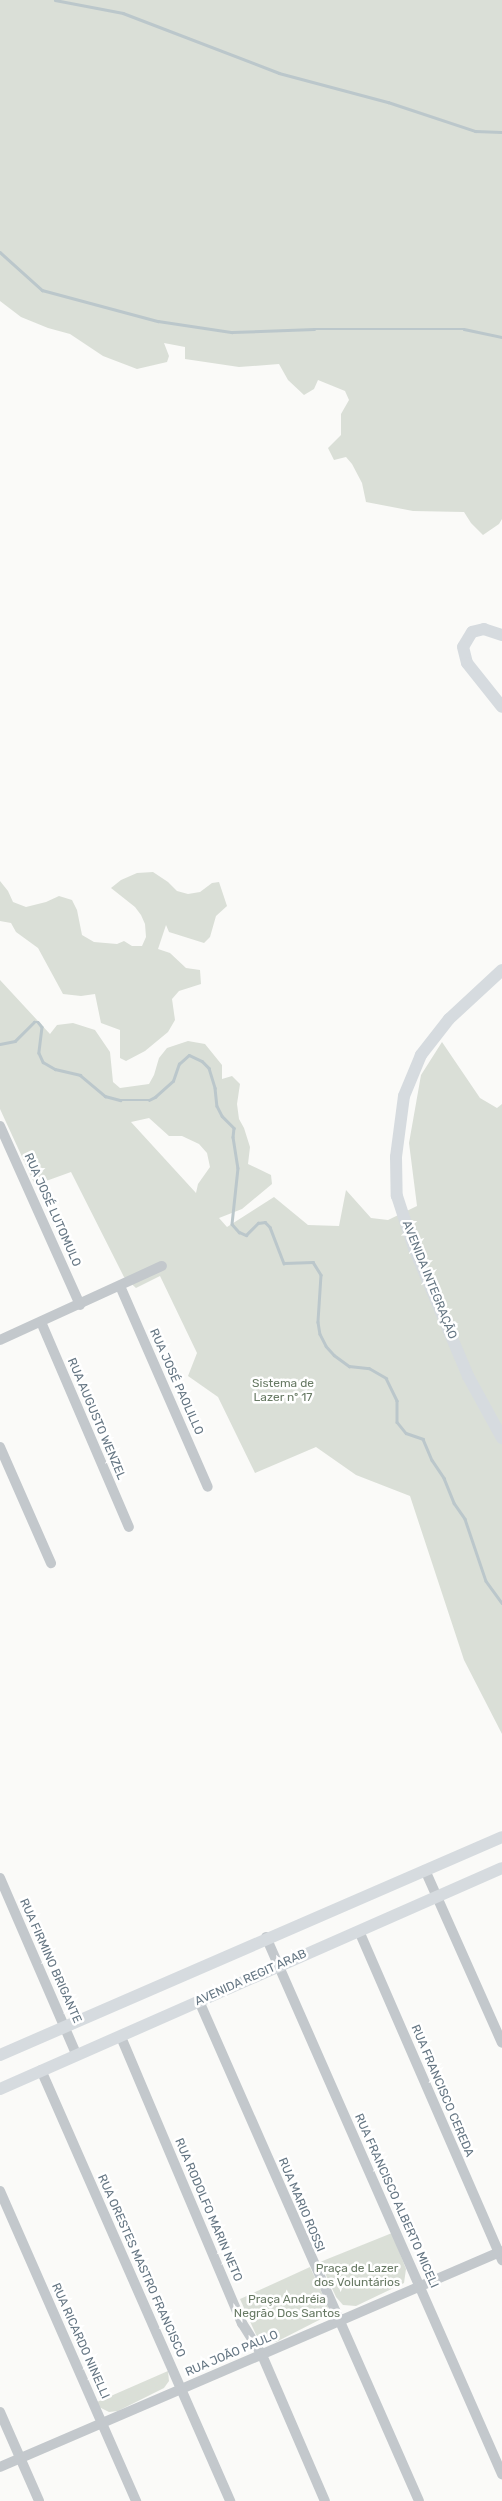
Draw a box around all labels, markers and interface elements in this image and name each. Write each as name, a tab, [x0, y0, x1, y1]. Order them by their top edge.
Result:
street label: RUA JOSÉ LUTOMULO	[20, 1151, 84, 1269]
street label: AVENIDA INTEGRAÇÃO	[399, 1218, 459, 1342]
street label: RUA JOSÉ PAOLILLO	[146, 1326, 206, 1438]
street label: RUA AUGUSTO WENZEL	[64, 1356, 128, 1482]
park label: Sistema de Lazer nº 17	[252, 1377, 314, 1405]
street label: RUA FIRMINO BRIGANTE	[16, 1896, 84, 2026]
street label: AVENIDA REGIT ARAB	[193, 1947, 309, 2009]
street label: RUA FRANCISCO CEREDA	[407, 2023, 477, 2159]
street label: RUA FRANCISCO ALBERTO MICELI	[351, 2111, 441, 2291]
street label: RUA RODOLFO MARIN NETO	[171, 2136, 245, 2284]
street label: RUA MARIO ROSSI	[275, 2156, 327, 2254]
street label: RUA ORESTES MASTRO FRANCISCO	[94, 2172, 188, 2360]
park label: Praça de Lazer dos Voluntários	[314, 2262, 400, 2290]
street label: RUA RICARDO NINELLI	[48, 2281, 112, 2401]
park label: Praça Andréia Negrão Dos Santos	[234, 2293, 340, 2321]
street label: RUA JOÃO PAULO	[183, 2328, 281, 2380]

